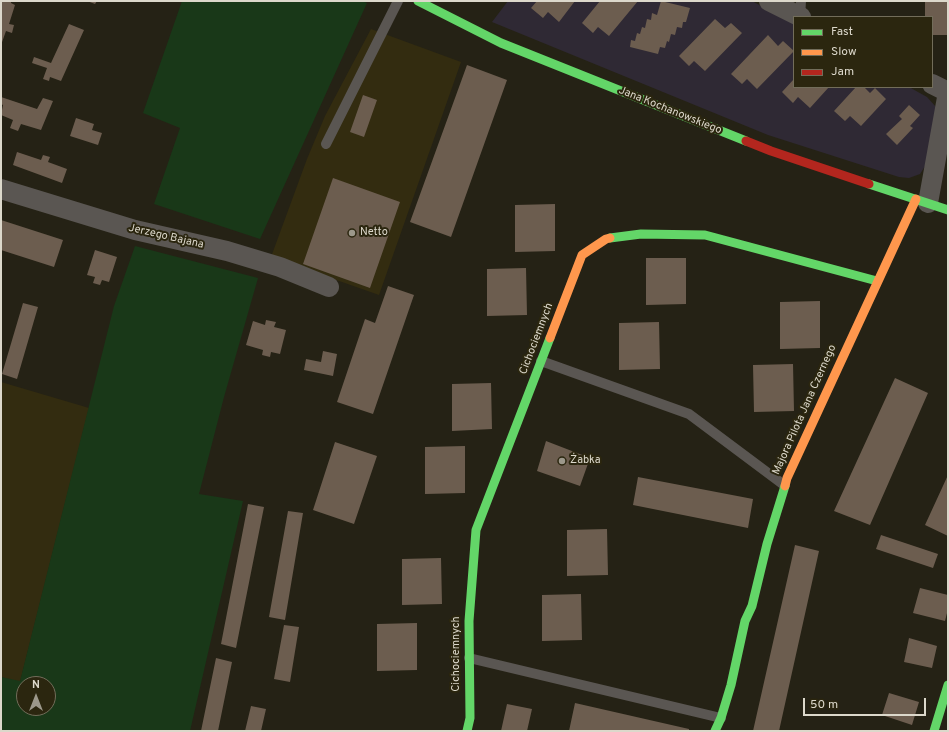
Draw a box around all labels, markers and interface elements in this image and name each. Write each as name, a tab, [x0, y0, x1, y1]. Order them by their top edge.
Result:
legend	[793, 16, 933, 88]
text: Fast	[831, 24, 853, 40]
text: Slow	[831, 44, 857, 60]
text: Jam	[831, 64, 854, 80]
street label: Jana Kochanowskiego	[617, 84, 723, 138]
street label: Jerzego Bajana	[127, 222, 205, 252]
place label: Netto	[360, 226, 388, 240]
marker: Netto	[347, 228, 357, 238]
street label: Cichociemnych	[517, 301, 557, 377]
street label: Majora Pilota Jana Czernego	[770, 343, 840, 477]
place label: Żabka	[570, 454, 600, 468]
marker: Żabka	[557, 456, 567, 466]
street label: Cichociemnych	[450, 616, 464, 692]
north arrow	[16, 676, 56, 716]
text: N	[32, 678, 40, 692]
scale bar	[805, 690, 928, 716]
text: 50 m	[810, 697, 838, 713]

